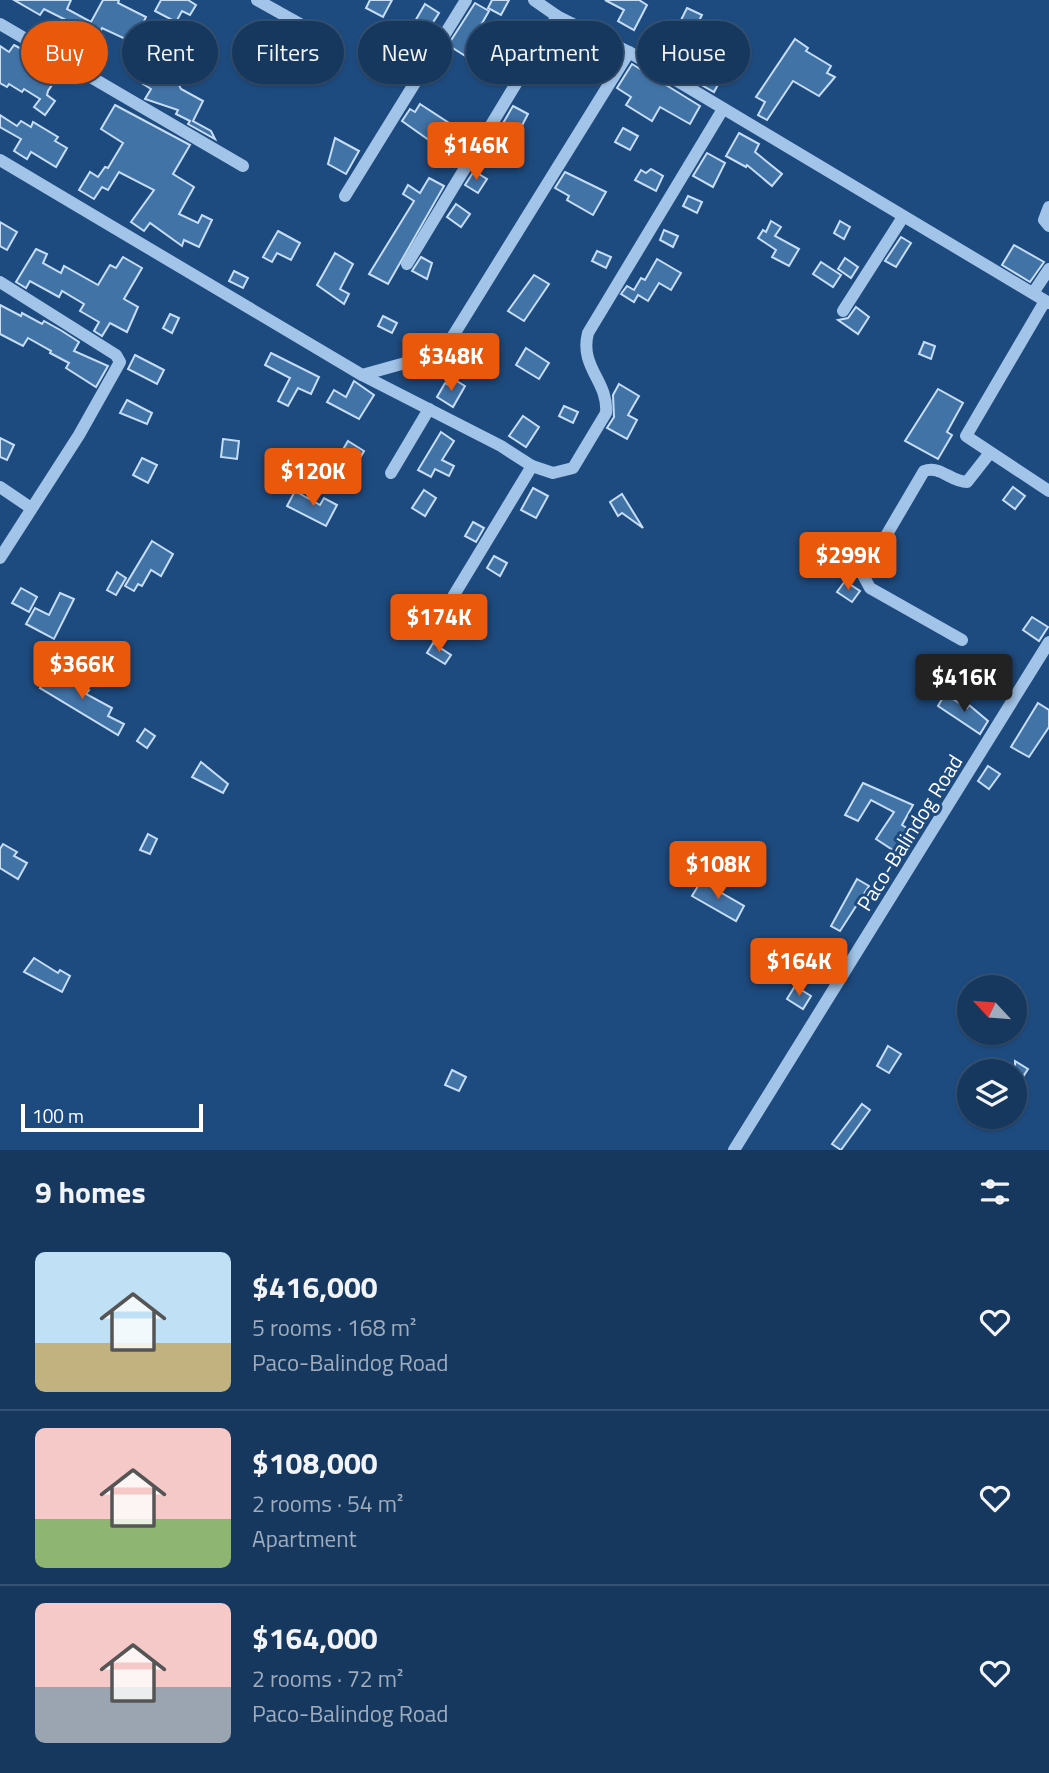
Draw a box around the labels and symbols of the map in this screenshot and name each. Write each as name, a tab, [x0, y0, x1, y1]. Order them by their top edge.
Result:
pin: $146K	[427, 122, 525, 182]
pin: $348K	[402, 334, 500, 393]
pin: $120K	[264, 448, 362, 508]
pin: $299K	[799, 532, 897, 592]
pin: $174K	[390, 594, 488, 654]
pin: $366K	[33, 642, 131, 701]
pin: $416K	[915, 654, 1013, 714]
street label: Paco-Balindog Road	[848, 748, 970, 917]
pin: $108K	[669, 842, 767, 901]
pin: $164K	[750, 939, 848, 998]
north arrow	[957, 975, 1027, 1045]
scale bar	[21, 1101, 203, 1133]

